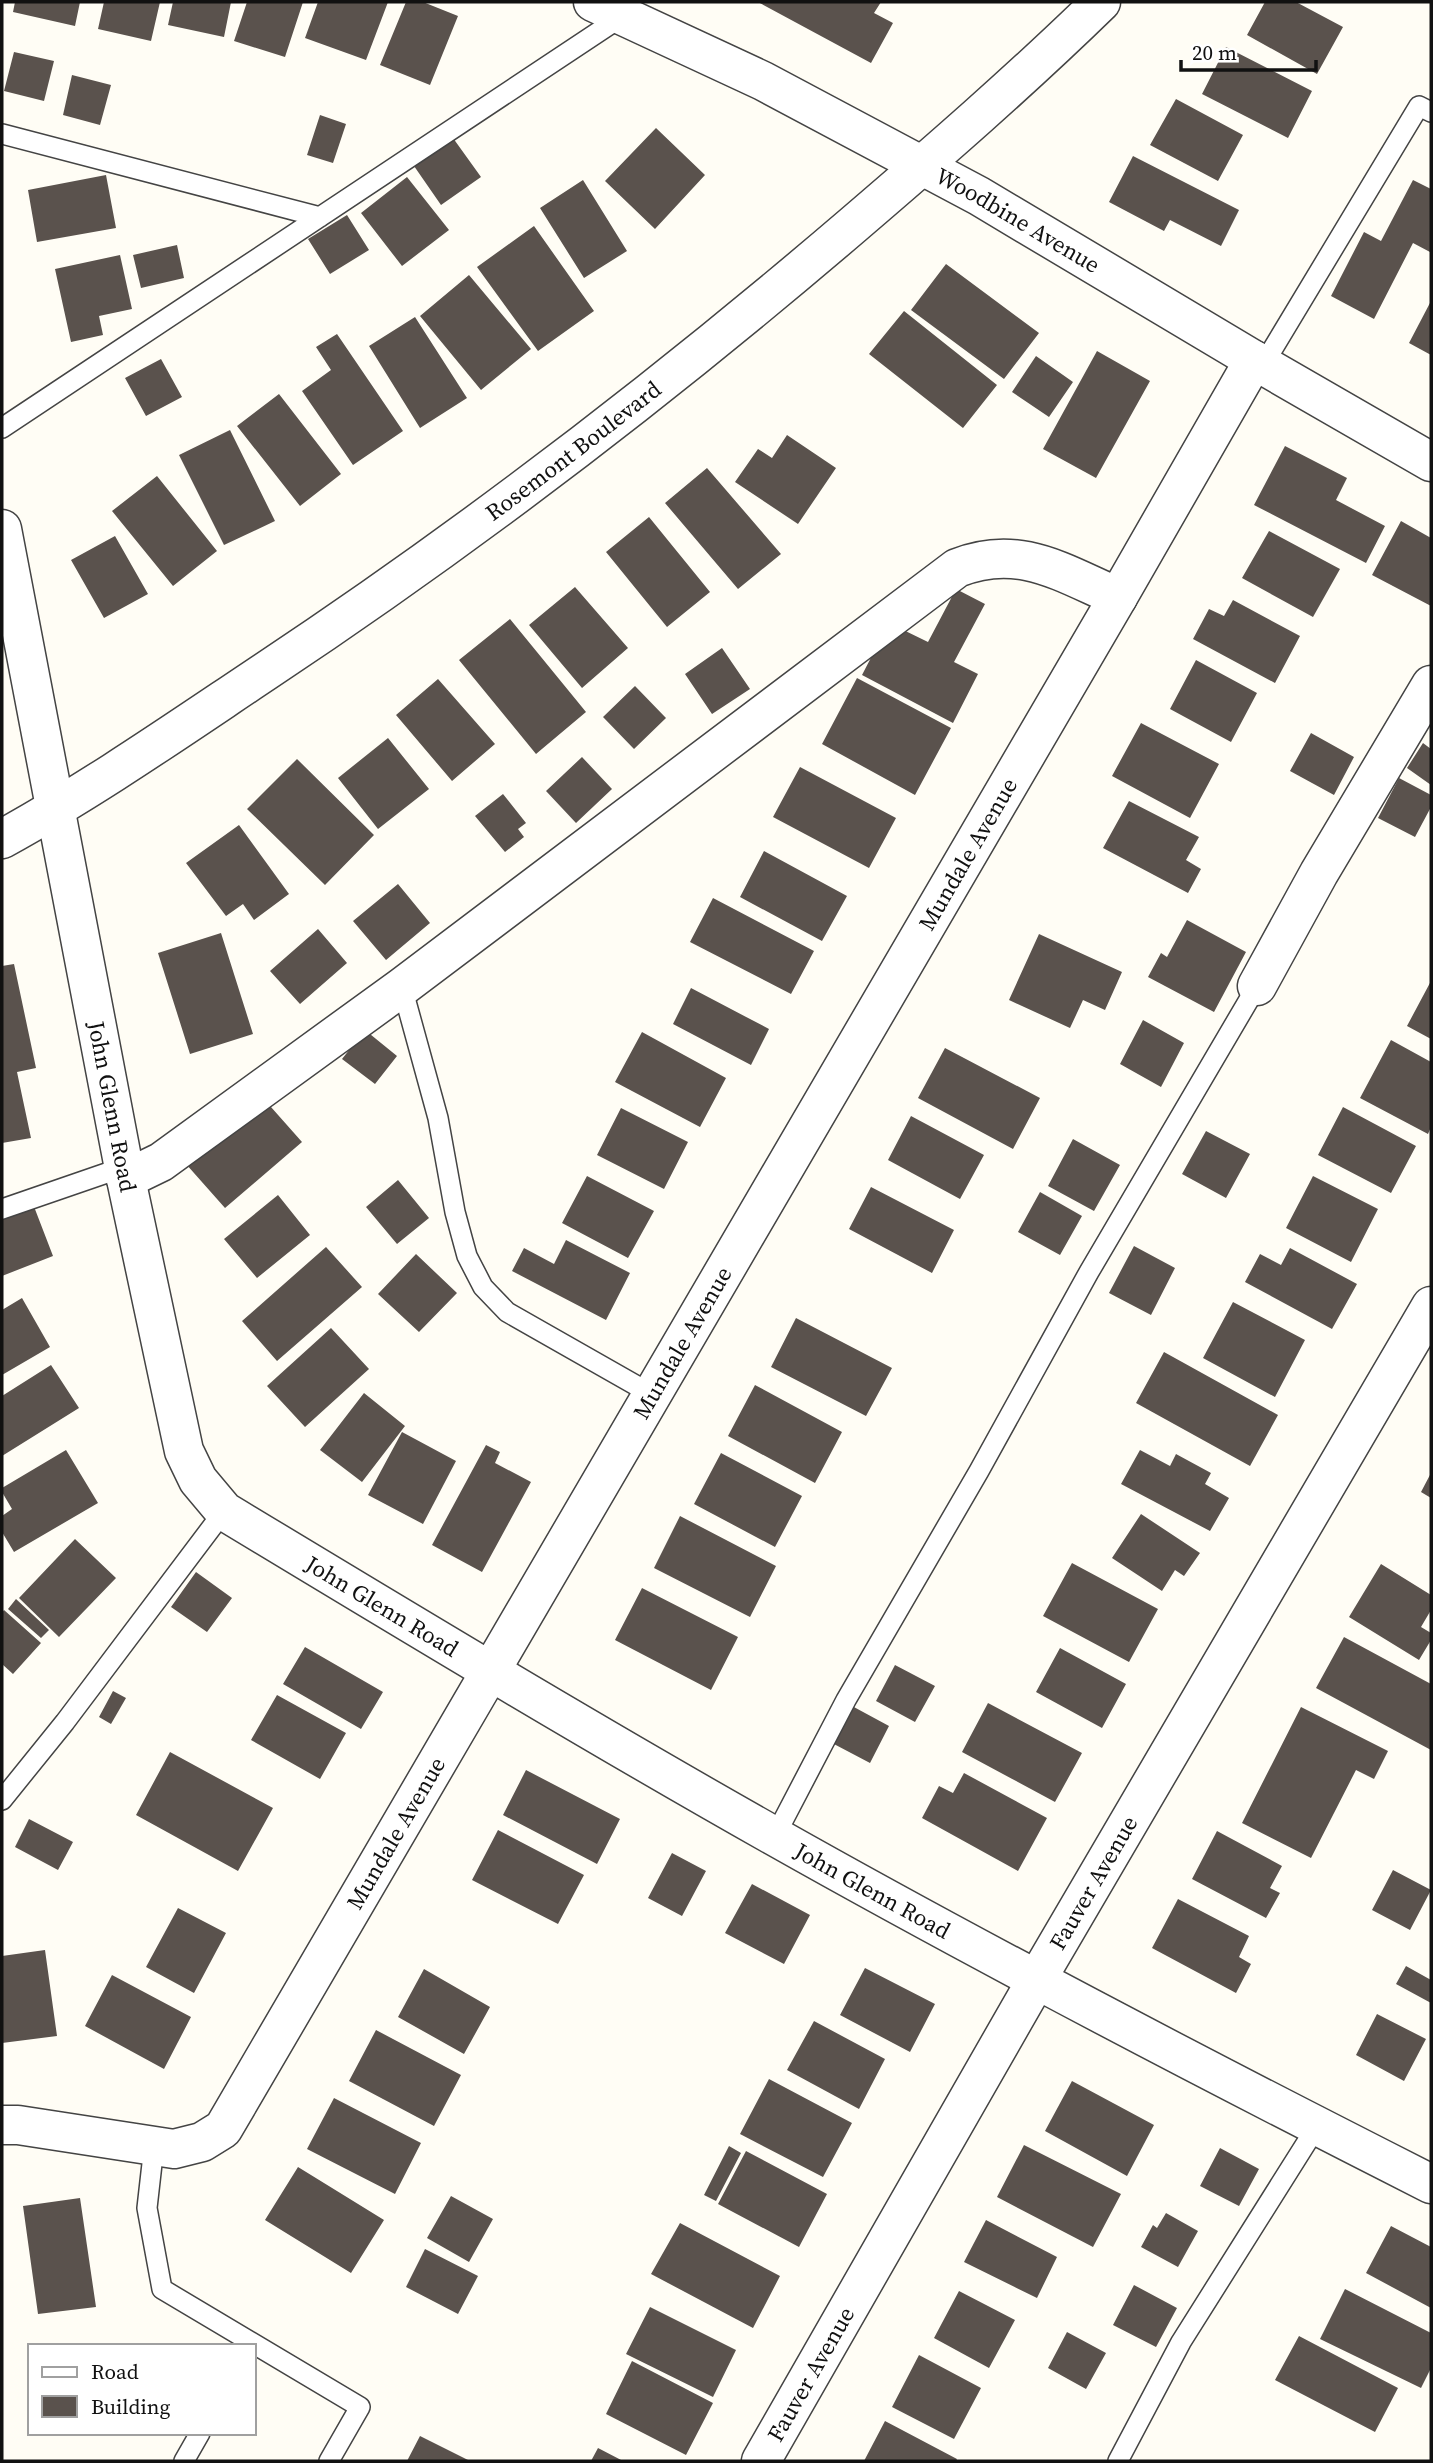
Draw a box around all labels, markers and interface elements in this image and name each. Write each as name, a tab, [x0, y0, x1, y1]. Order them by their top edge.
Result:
scale bar	[1181, 28, 1316, 72]
text: 20 m	[1192, 38, 1237, 67]
street label: Woodbine Avenue	[930, 160, 1106, 281]
street label: Rosemont Boulevard	[479, 373, 668, 528]
street label: Mundale Avenue	[911, 772, 1025, 936]
street label: John Glenn Road	[80, 1017, 144, 1195]
street label: Mundale Avenue	[625, 1261, 739, 1425]
street label: John Glenn Road	[299, 1547, 465, 1665]
street label: Mundale Avenue	[339, 1751, 453, 1915]
street label: Fauver Avenue	[1042, 1810, 1145, 1956]
street label: John Glenn Road	[788, 1834, 956, 1947]
street label: Fauver Avenue	[759, 2301, 862, 2448]
legend	[28, 2344, 256, 2435]
text: Road	[91, 2357, 139, 2386]
text: Building	[91, 2392, 170, 2421]

